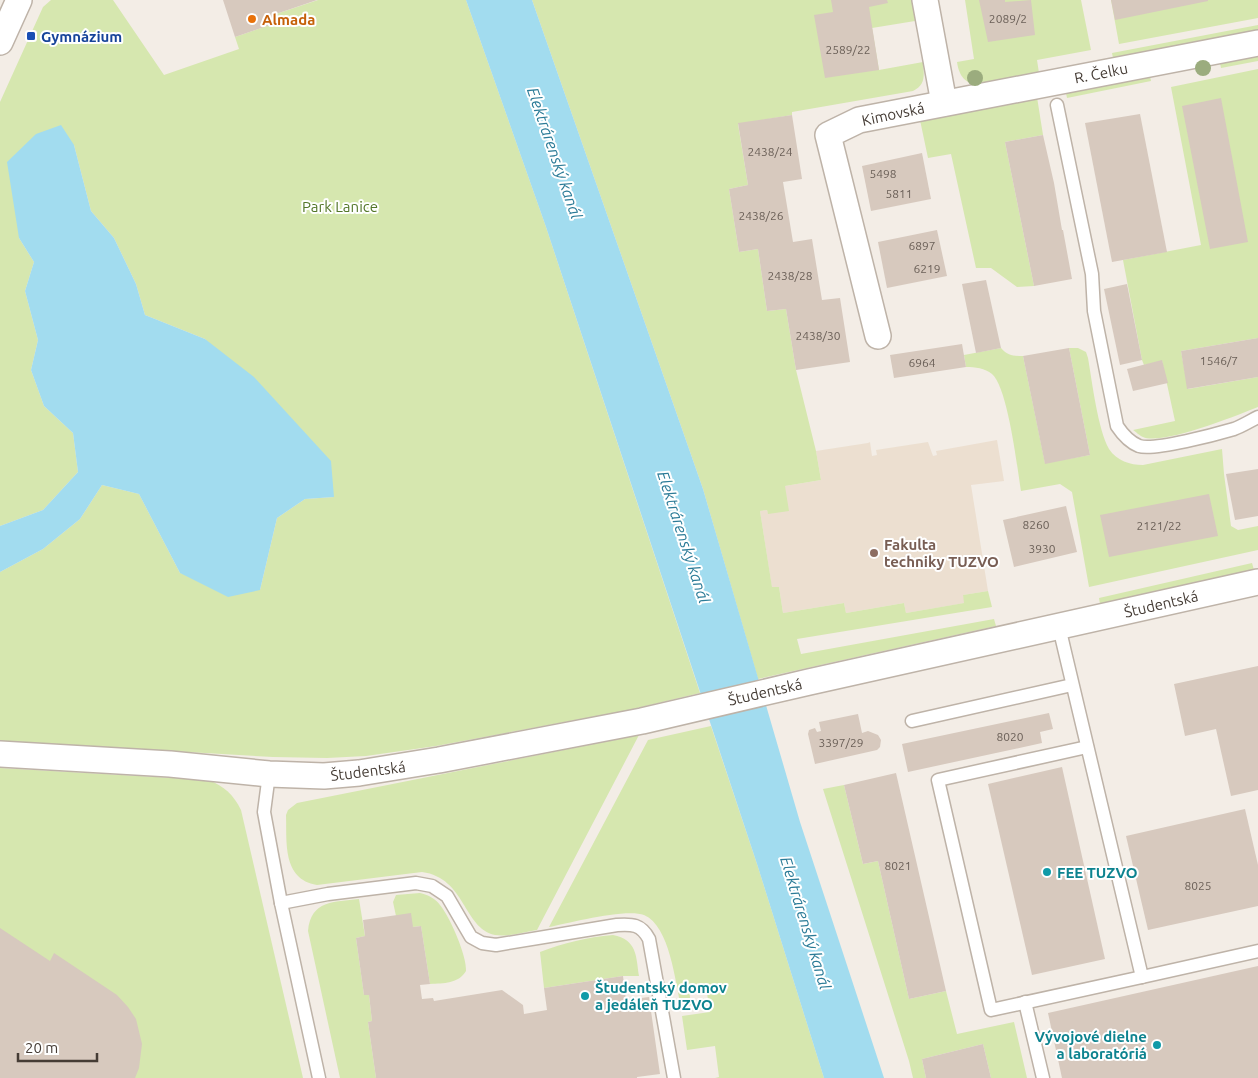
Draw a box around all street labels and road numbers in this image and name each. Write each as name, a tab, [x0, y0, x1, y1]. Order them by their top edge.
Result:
street label: R. Čelku	[1073, 59, 1129, 87]
street label: Kimovská	[860, 99, 926, 129]
street label: Študentská	[1122, 587, 1200, 621]
street label: Študentská	[726, 675, 804, 709]
street label: Študentská	[329, 758, 407, 784]

